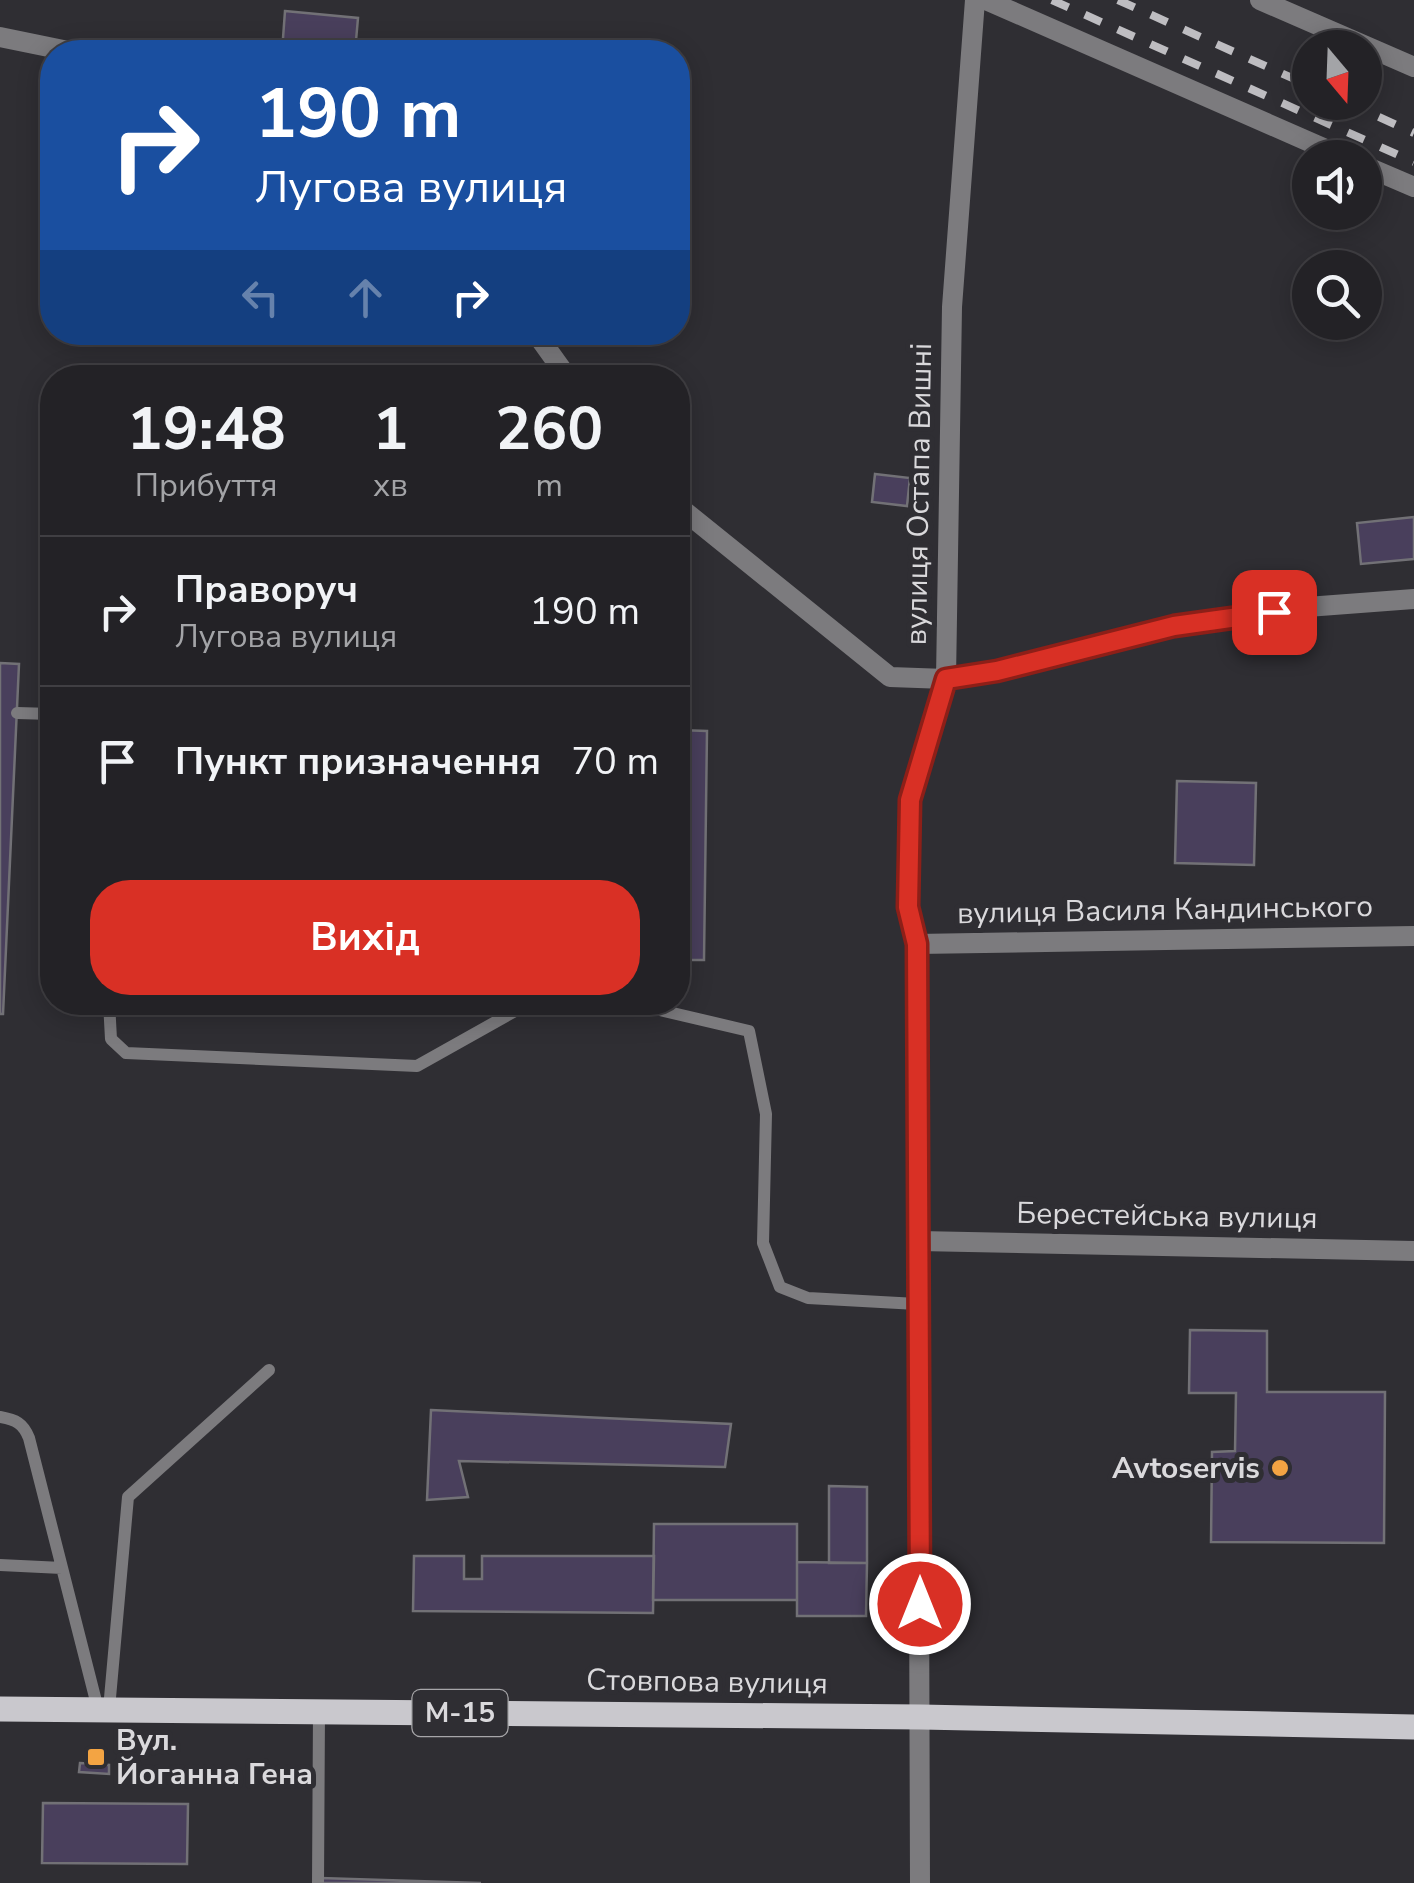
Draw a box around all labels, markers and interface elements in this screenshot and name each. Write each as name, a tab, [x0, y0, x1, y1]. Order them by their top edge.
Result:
north arrow	[1292, 30, 1382, 120]
map controls	[1292, 30, 1382, 340]
text: 190 m	[255, 66, 461, 162]
icon: right	[90, 80, 220, 210]
button: sound	[1292, 140, 1382, 230]
text: Лугова вулиця	[255, 157, 568, 218]
button: search	[1292, 250, 1382, 340]
icon: left	[233, 270, 288, 325]
icon: ahead	[338, 270, 393, 325]
icon: right	[443, 270, 498, 325]
street label: вулиця Остапа Вишні	[896, 342, 942, 646]
text: 19:48	[127, 388, 286, 470]
text: 1	[372, 388, 408, 470]
text: 260	[495, 388, 603, 470]
text: Прибуття	[135, 464, 278, 507]
text: хв	[373, 464, 408, 507]
text: m	[535, 464, 563, 507]
text: Праворуч	[175, 564, 358, 615]
pin	[1232, 570, 1317, 655]
icon: right	[90, 584, 145, 639]
icon: arrive	[1247, 585, 1302, 640]
text: 190 m	[529, 586, 640, 637]
text: Лугова вулиця	[175, 615, 397, 658]
icon: arrive	[90, 734, 145, 789]
text: Пункт призначення	[175, 736, 541, 787]
text: 70 m	[571, 736, 659, 787]
button: Вихід	[90, 880, 640, 995]
street label: вулиця Василя Кандинського	[957, 886, 1373, 934]
street label: Берестейська вулиця	[1016, 1193, 1318, 1239]
place label: Avtoservis	[1112, 1448, 1260, 1489]
marker: Avtoservis	[1269, 1457, 1291, 1479]
position arrow	[868, 1552, 972, 1656]
street label: Стовпова вулиця	[586, 1659, 828, 1705]
road number: М-15	[412, 1690, 508, 1736]
place label: Вул. Йоганна Гена	[116, 1720, 313, 1795]
marker: Вул. Йоганна Гена	[85, 1746, 107, 1768]

